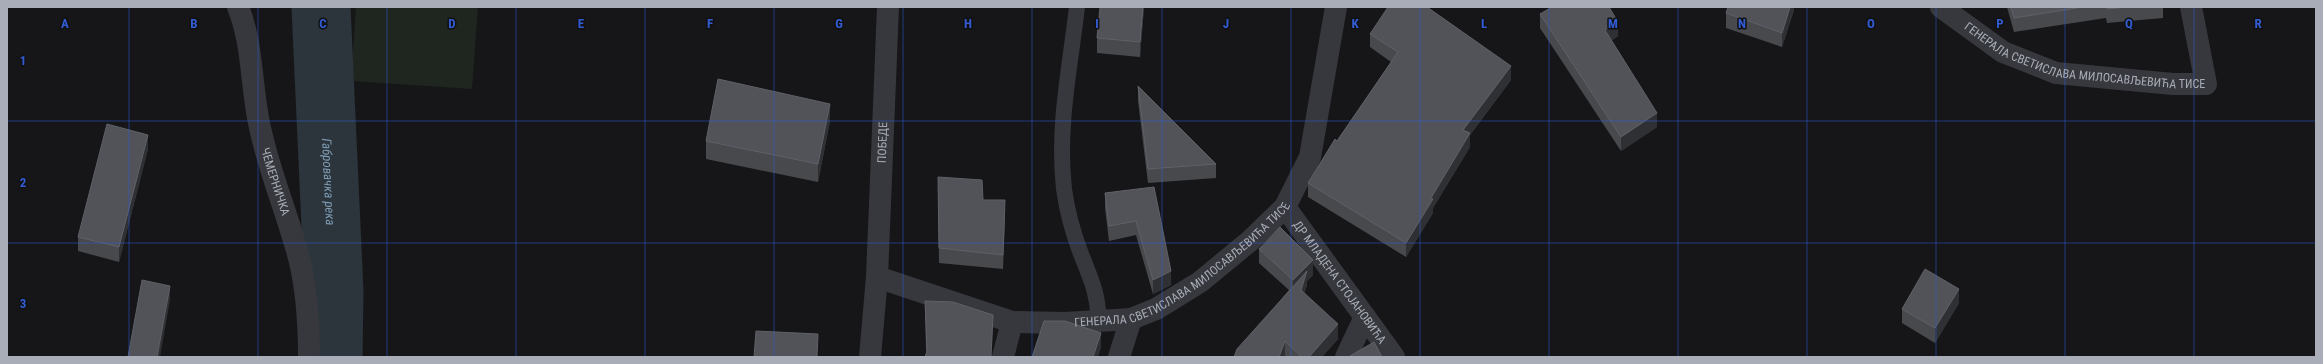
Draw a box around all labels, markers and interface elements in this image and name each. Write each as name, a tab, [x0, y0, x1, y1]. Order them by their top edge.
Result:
text: A	[61, 16, 69, 31]
text: B	[190, 16, 198, 31]
text: C	[319, 16, 327, 31]
text: D	[448, 16, 456, 31]
text: E	[578, 16, 585, 31]
text: F	[707, 16, 713, 31]
text: G	[835, 16, 843, 31]
text: H	[964, 16, 972, 31]
text: I	[1095, 16, 1099, 31]
text: J	[1223, 16, 1229, 31]
text: K	[1351, 16, 1359, 31]
text: L	[1481, 16, 1487, 31]
text: M	[1608, 16, 1618, 31]
text: N	[1738, 16, 1746, 31]
text: O	[1867, 16, 1875, 31]
text: P	[1996, 16, 2004, 31]
text: Q	[2125, 16, 2133, 31]
text: R	[2254, 16, 2262, 31]
street label: ГЕНЕРАЛА СВЕТИСЛАВА МИЛОСАВЉЕВИЋА ТИСЕ	[1962, 19, 2205, 91]
text: 1	[20, 53, 26, 68]
street label: ПОБЕДЕ	[875, 122, 890, 163]
water label: Габровачка река	[319, 138, 338, 226]
street label: ЧЕМЕРНИЧКА	[258, 146, 293, 217]
text: 2	[20, 175, 27, 190]
street label: ГЕНЕРАЛА СВЕТИСЛАВА МИЛОСАВЉЕВИЋА ТИСЕ	[1074, 200, 1293, 329]
street label: ДР МЛАДЕНА СТОЈАНОВИЋА	[1290, 218, 1389, 347]
text: 3	[20, 296, 26, 311]

